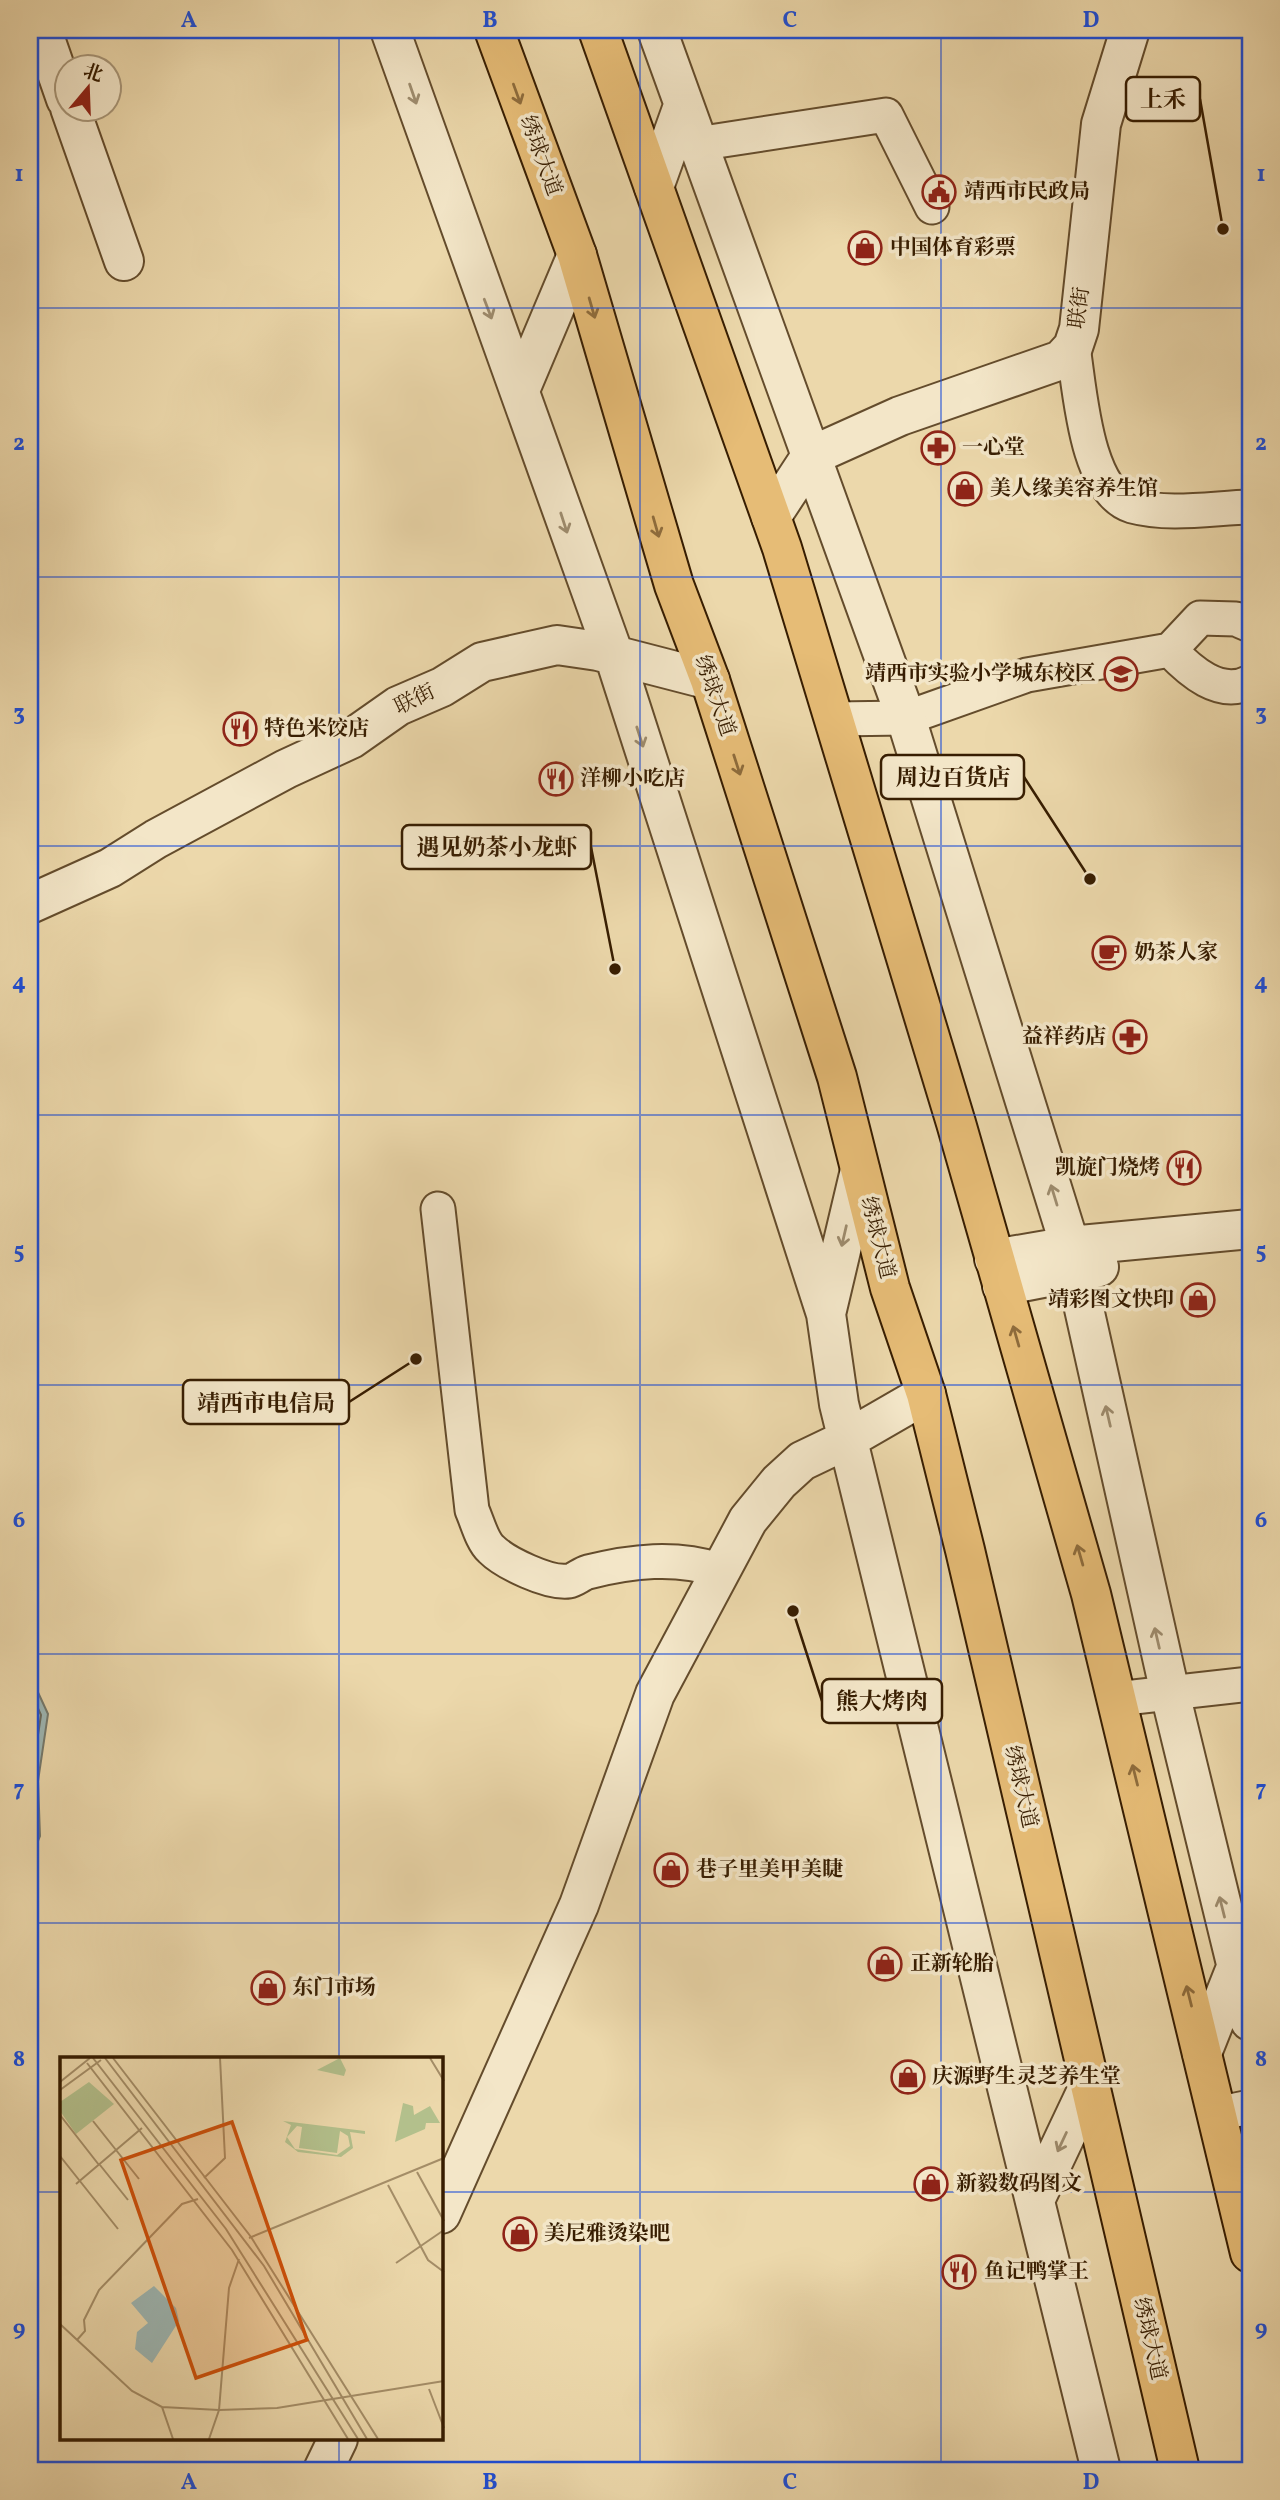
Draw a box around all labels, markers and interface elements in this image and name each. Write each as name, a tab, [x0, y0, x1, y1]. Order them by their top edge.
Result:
text: A	[181, 5, 197, 37]
text: B	[482, 5, 498, 37]
text: C	[783, 5, 797, 37]
text: D	[1083, 5, 1100, 37]
north arrow	[52, 52, 122, 122]
text: 北	[80, 58, 106, 89]
callout: 上禾	[1126, 77, 1200, 121]
one-way arrow	[512, 82, 525, 104]
one-way arrow	[408, 83, 420, 105]
text: 上禾	[1140, 85, 1186, 117]
street label: 绣球大道	[512, 112, 568, 200]
text: 1	[14, 159, 24, 191]
text: 1	[1256, 159, 1266, 191]
public building icon: 靖西市民政局	[920, 173, 958, 211]
place label: 靖西市民政局	[964, 178, 1090, 207]
shop icon: 中国体育彩票	[846, 229, 884, 267]
place label: 中国体育彩票	[890, 234, 1016, 263]
street label: 联街	[1063, 285, 1097, 331]
one-way arrow	[483, 297, 496, 319]
one-way arrow	[587, 297, 600, 319]
text: 2	[13, 428, 25, 460]
text: 2	[1255, 428, 1267, 460]
pharmacy icon: 一心堂	[919, 429, 957, 467]
place label: 一心堂	[962, 434, 1025, 463]
shop icon: 美人缘美容养生馆	[946, 470, 984, 508]
place label: 美人缘美容养生馆	[990, 475, 1158, 504]
one-way arrow	[559, 512, 572, 534]
one-way arrow	[651, 516, 664, 538]
street label: 绣球大道	[687, 652, 741, 740]
school or university icon: 靖西市实验小学城东校区	[1102, 655, 1140, 693]
place label: 靖西市实验小学城东校区	[865, 660, 1096, 689]
street label: 联街	[390, 678, 440, 722]
text: 3	[13, 698, 25, 730]
text: 3	[1255, 698, 1267, 730]
restaurant icon: 特色米饺店	[221, 710, 259, 748]
place label: 特色米饺店	[264, 715, 369, 744]
one-way arrow	[635, 726, 647, 748]
one-way arrow	[732, 754, 744, 776]
callout: 周边百货店	[881, 755, 1024, 799]
restaurant icon: 洋柳小吃店	[537, 760, 575, 798]
text: 周边百货店	[896, 763, 1011, 795]
place label: 洋柳小吃店	[580, 765, 685, 794]
callout: 遇见奶茶小龙虾	[402, 825, 591, 869]
text: 遇见奶茶小龙虾	[417, 833, 578, 865]
cafe icon: 奶茶人家	[1090, 934, 1128, 972]
place label: 奶茶人家	[1134, 939, 1218, 968]
text: 4	[12, 967, 26, 999]
text: 4	[1254, 967, 1268, 999]
pharmacy icon: 益祥药店	[1111, 1018, 1149, 1056]
place label: 益祥药店	[1022, 1023, 1106, 1052]
restaurant icon: 凯旋门烧烤	[1165, 1149, 1203, 1187]
place label: 凯旋门烧烤	[1055, 1154, 1160, 1183]
one-way arrow	[1046, 1184, 1059, 1206]
street label: 绣球大道	[853, 1194, 901, 1282]
one-way arrow	[837, 1224, 851, 1247]
text: 5	[13, 1236, 25, 1268]
text: 5	[1255, 1236, 1267, 1268]
shop icon: 靖彩图文快印	[1179, 1281, 1217, 1319]
place label: 靖彩图文快印	[1048, 1286, 1174, 1315]
one-way arrow	[1009, 1325, 1022, 1347]
callout: 靖西市电信局	[183, 1380, 349, 1424]
text: 靖西市电信局	[197, 1389, 335, 1421]
one-way arrow	[1100, 1405, 1114, 1428]
text: 6	[13, 1505, 25, 1537]
text: 6	[1255, 1505, 1267, 1537]
one-way arrow	[1072, 1544, 1085, 1566]
one-way arrow	[1150, 1627, 1164, 1650]
callout: 熊大烤肉	[822, 1679, 942, 1723]
text: 熊大烤肉	[836, 1687, 928, 1719]
street label: 绣球大道	[996, 1743, 1044, 1831]
one-way arrow	[1128, 1764, 1141, 1787]
text: 7	[14, 1774, 25, 1806]
text: 7	[1256, 1774, 1267, 1806]
shop icon: 巷子里美甲美睫	[652, 1851, 690, 1889]
place label: 巷子里美甲美睫	[696, 1856, 843, 1885]
one-way arrow	[1215, 1896, 1228, 1919]
shop icon: 正新轮胎	[866, 1945, 904, 1983]
place label: 正新轮胎	[910, 1950, 994, 1979]
shop icon: 东门市场	[249, 1969, 287, 2007]
place label: 东门市场	[292, 1974, 376, 2003]
one-way arrow	[1181, 1985, 1195, 2008]
text: 8	[13, 2044, 25, 2076]
text: 8	[1255, 2044, 1267, 2076]
inset map	[60, 2057, 443, 2440]
shop icon: 庆源野生灵芝养生堂	[889, 2058, 927, 2096]
place label: 庆源野生灵芝养生堂	[932, 2063, 1121, 2092]
one-way arrow	[1055, 2131, 1069, 2152]
shop icon: 新毅数码图文	[912, 2165, 950, 2203]
place label: 新毅数码图文	[956, 2170, 1082, 2199]
shop icon: 美尼雅烫染吧	[501, 2215, 539, 2253]
place label: 美尼雅烫染吧	[544, 2220, 670, 2249]
restaurant icon: 鱼记鸭掌王	[940, 2253, 978, 2291]
place label: 鱼记鸭掌王	[984, 2258, 1089, 2287]
street label: 绣球大道	[1125, 2295, 1173, 2383]
text: 9	[13, 2313, 25, 2345]
text: 9	[1255, 2313, 1267, 2345]
text: A	[181, 2467, 197, 2499]
text: B	[482, 2467, 498, 2499]
text: C	[783, 2467, 797, 2499]
text: D	[1083, 2467, 1100, 2499]

